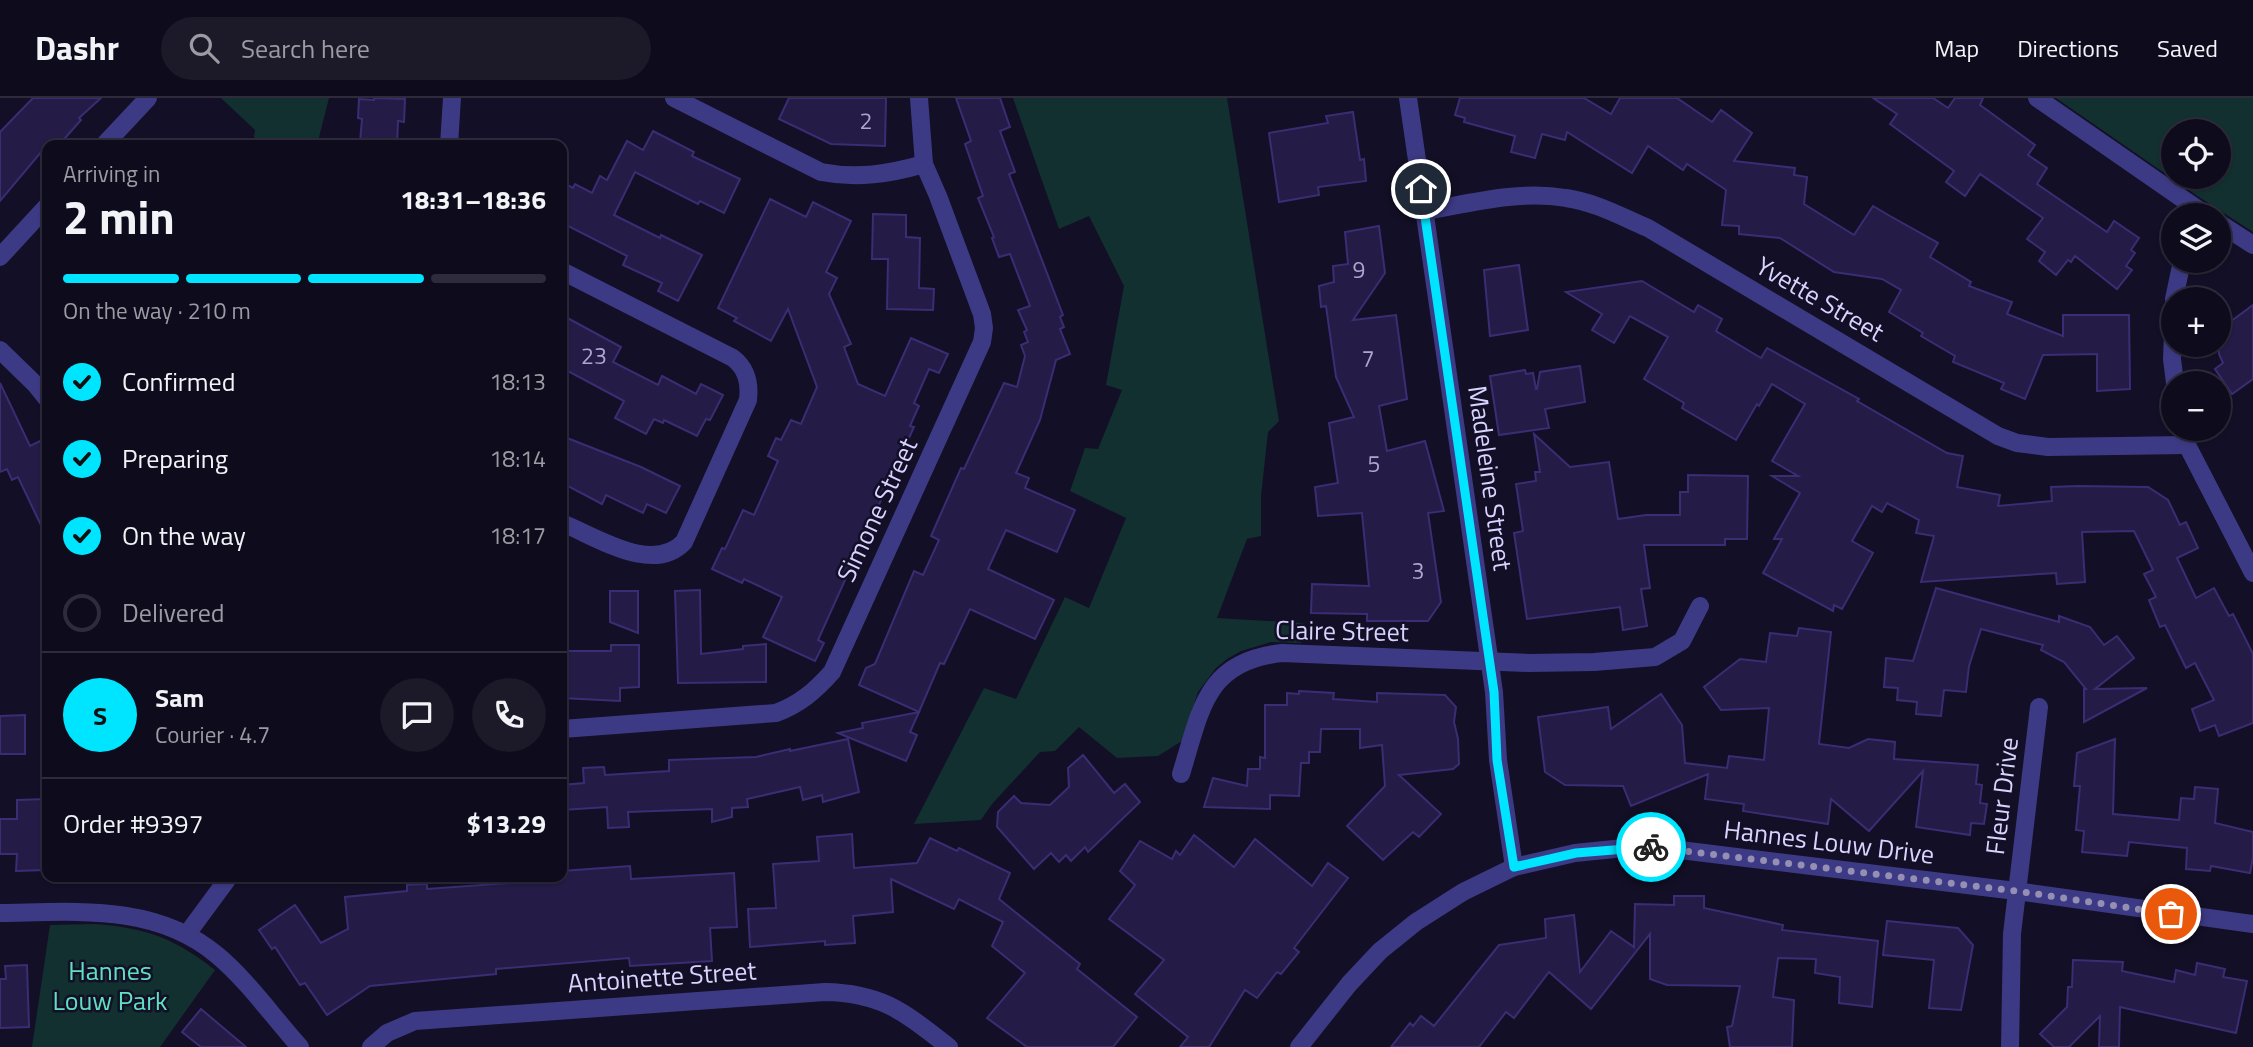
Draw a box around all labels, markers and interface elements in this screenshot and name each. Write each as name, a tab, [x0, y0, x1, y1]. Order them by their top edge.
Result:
search box	[161, 17, 651, 80]
text: Dashr	[35, 23, 119, 73]
icon: search	[185, 29, 223, 67]
text: Search here	[241, 29, 370, 68]
text: Map	[1934, 30, 1979, 66]
text: Directions	[2017, 30, 2119, 66]
text: Saved	[2157, 30, 2218, 66]
house number: 2	[860, 103, 872, 138]
map controls	[2161, 119, 2231, 441]
button: locate	[2161, 119, 2231, 189]
text: Arriving in	[63, 156, 160, 191]
pin	[1391, 159, 1451, 219]
icon: home	[1402, 170, 1440, 208]
text: 18:31–18:36	[400, 180, 546, 219]
text: 2 min	[63, 182, 175, 252]
button: layers	[2161, 203, 2231, 273]
street label: Yvette Street	[1749, 246, 1892, 351]
house number: 9	[1353, 252, 1365, 287]
button: +	[2161, 287, 2231, 357]
text: On the way · 210 m	[63, 293, 251, 328]
house number: 23	[581, 338, 607, 373]
house number: 7	[1362, 341, 1374, 376]
text: Confirmed	[122, 362, 236, 401]
icon: check	[63, 363, 101, 401]
text: 18:13	[489, 364, 546, 399]
button: −	[2161, 371, 2231, 441]
street label: Madeleine Street	[1458, 383, 1523, 573]
street label: Simone Street	[826, 431, 927, 588]
text: Preparing	[122, 439, 228, 478]
icon: check	[63, 440, 101, 478]
text: 18:14	[489, 441, 546, 476]
house number: 5	[1368, 446, 1380, 481]
text: On the way	[122, 516, 246, 555]
icon: check	[63, 517, 101, 555]
text: 18:17	[489, 518, 546, 553]
house number: 3	[1412, 553, 1424, 588]
text: Delivered	[122, 593, 225, 632]
street label: Claire Street	[1275, 610, 1409, 651]
text: Sam	[155, 678, 204, 717]
button: chat	[380, 678, 454, 752]
button: phone	[472, 678, 546, 752]
text: S	[93, 696, 107, 735]
text: Courier · 4.7	[155, 717, 270, 752]
street label: Fleur Drive	[1975, 735, 2028, 857]
text: Order #9397	[63, 804, 203, 843]
text: $13.29	[467, 804, 546, 843]
street label: Hannes Louw Drive	[1722, 809, 1936, 874]
courier	[1616, 812, 1686, 882]
icon: bike	[1632, 828, 1670, 866]
pin	[2141, 884, 2201, 944]
icon: bag	[2152, 895, 2190, 933]
street label: Antoinette Street	[566, 950, 758, 1003]
park label: Hannes Louw Park	[52, 951, 168, 1020]

